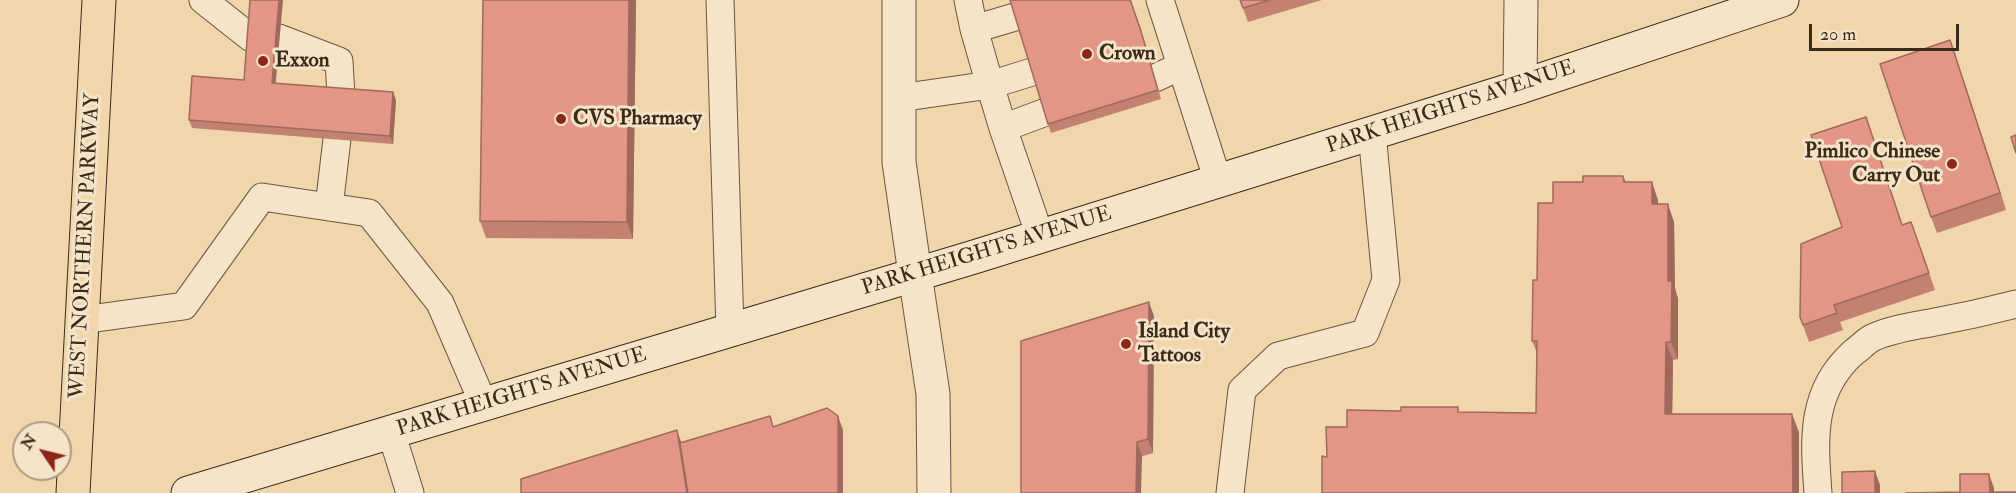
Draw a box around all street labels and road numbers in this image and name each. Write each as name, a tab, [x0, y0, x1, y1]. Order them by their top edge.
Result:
street label: PARK HEIGHTS AVENUE	[1324, 56, 1578, 160]
street label: WEST NORTHERN PARKWAY	[65, 93, 107, 399]
street label: PARK HEIGHTS AVENUE	[859, 202, 1115, 302]
street label: PARK HEIGHTS AVENUE	[394, 343, 650, 443]

